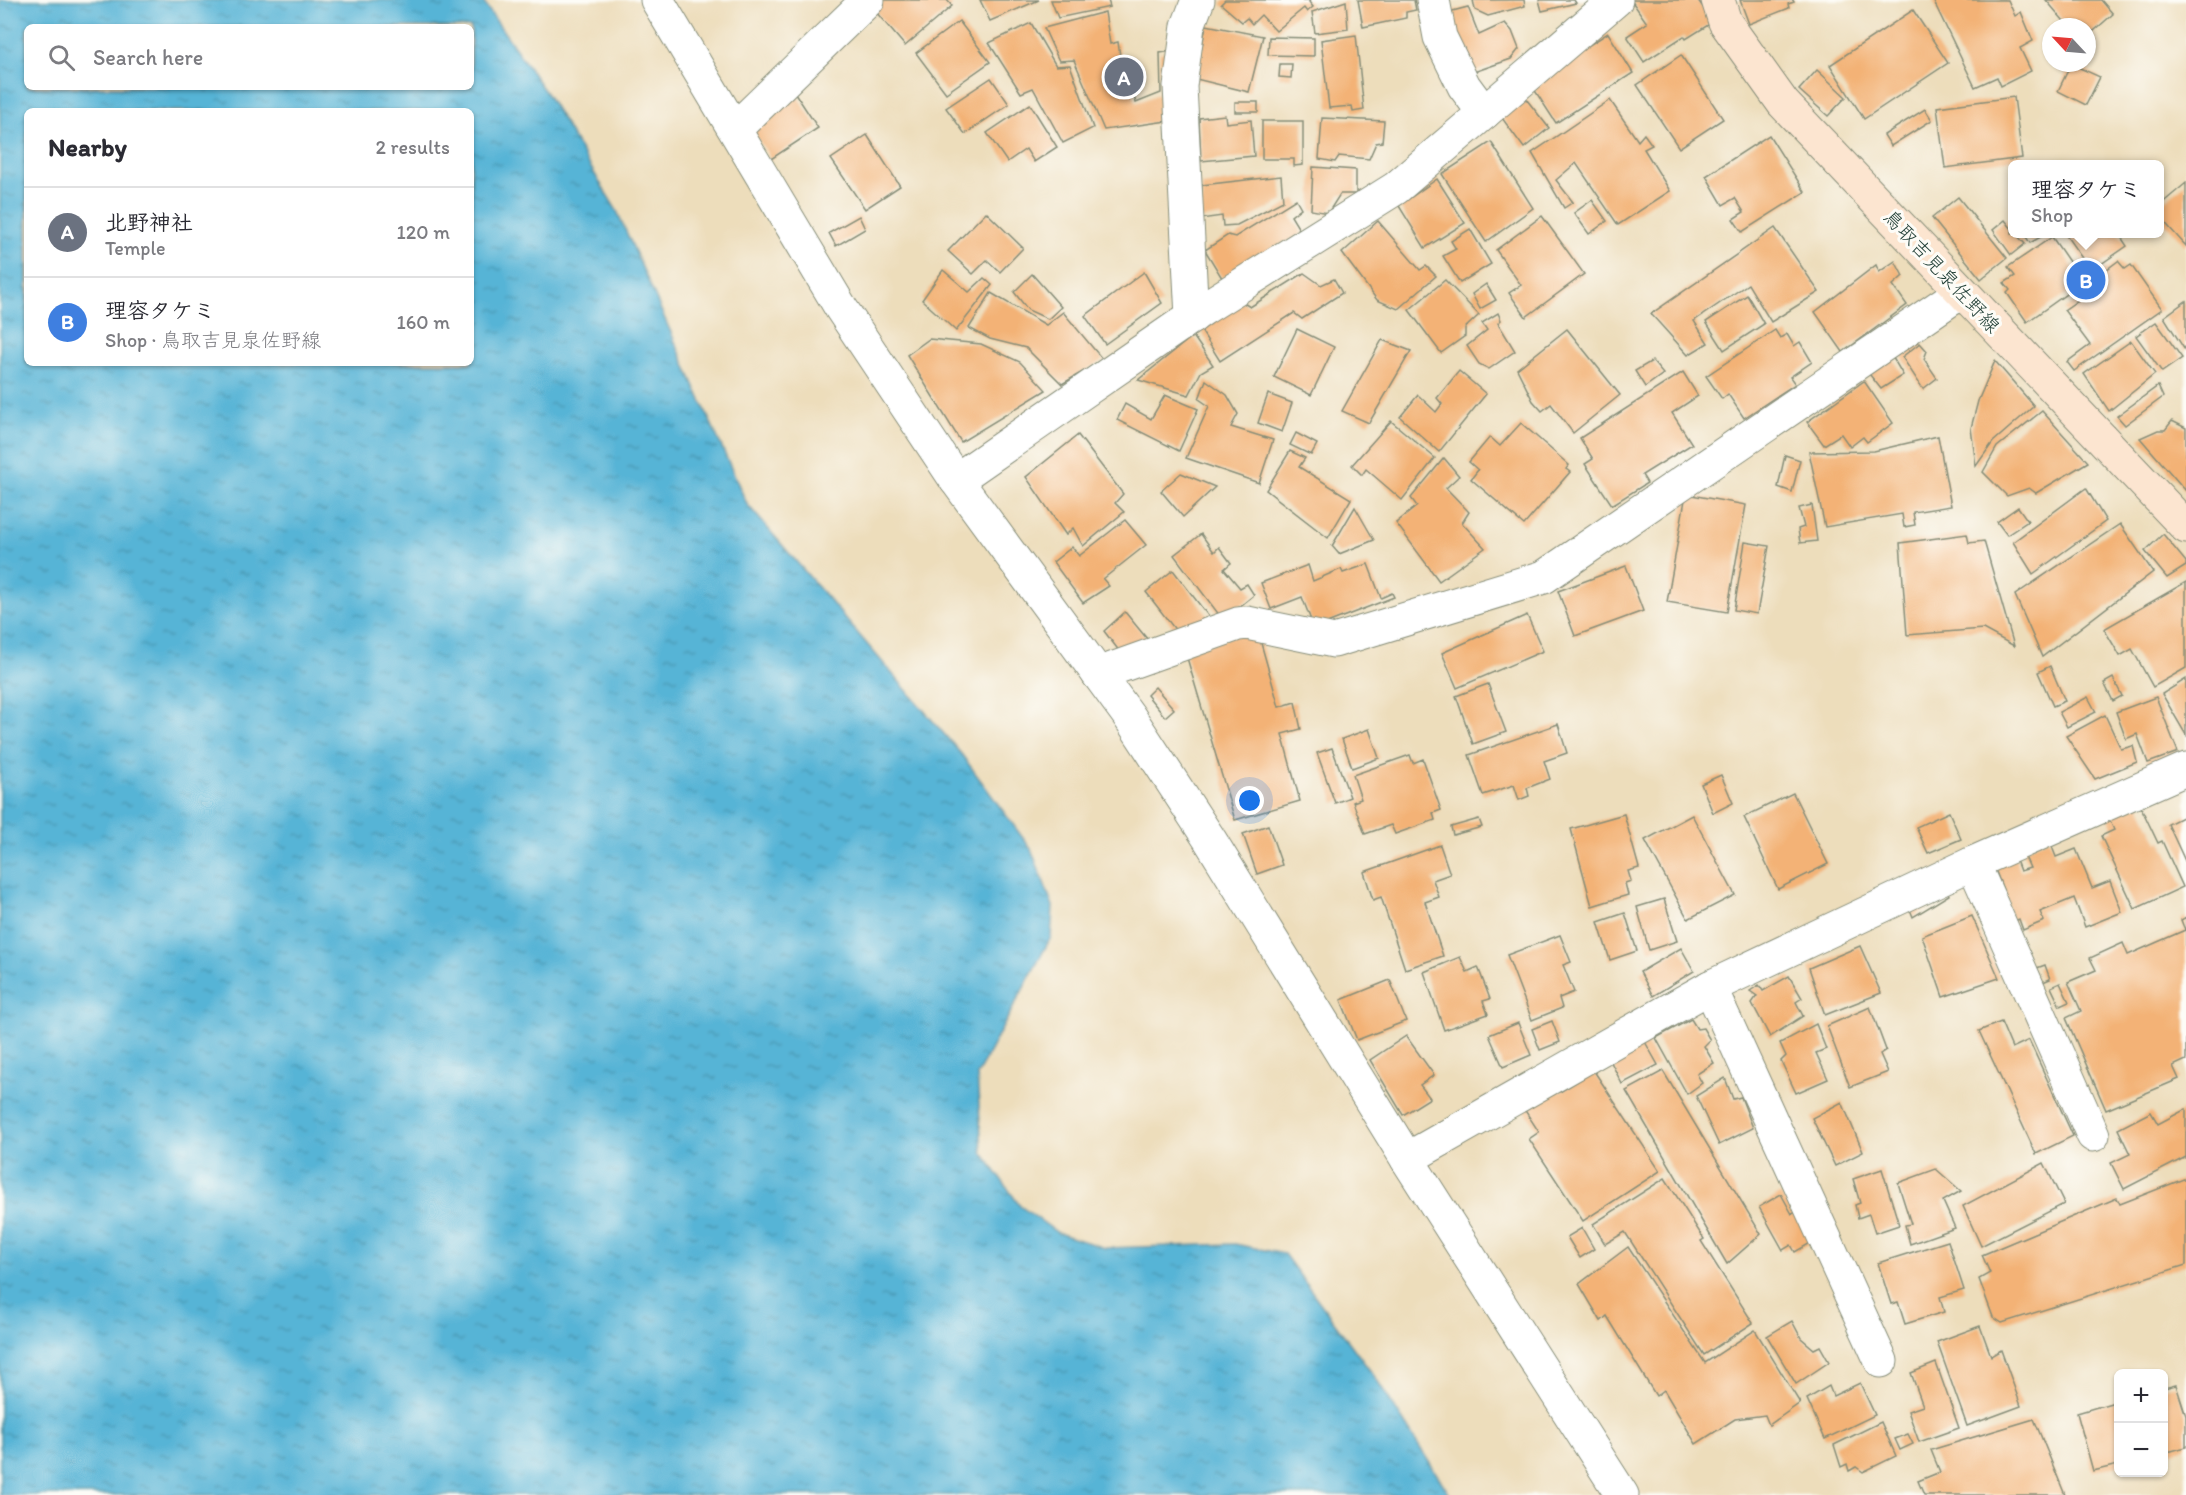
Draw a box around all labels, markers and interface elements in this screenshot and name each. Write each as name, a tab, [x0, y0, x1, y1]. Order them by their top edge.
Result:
north arrow	[2042, 18, 2096, 72]
search box	[24, 24, 474, 90]
icon: search	[45, 41, 78, 74]
text: Search here	[93, 44, 203, 71]
pin: A	[1104, 54, 1144, 100]
text: Nearby	[48, 131, 127, 163]
text: 2 results	[376, 135, 450, 159]
popup	[2008, 160, 2164, 238]
text: 理容タケミ	[2031, 176, 2141, 203]
text: Shop	[2031, 203, 2073, 227]
street label: 鳥取吉見泉佐野線	[1879, 204, 2005, 338]
text: 北野神社	[105, 209, 193, 236]
text: A	[61, 220, 74, 244]
text: 120 m	[397, 220, 450, 244]
text: Temple	[105, 236, 166, 260]
pin: B	[2066, 258, 2106, 302]
text: 理容タケミ	[105, 297, 215, 324]
text: B	[61, 310, 74, 334]
text: 160 m	[397, 310, 450, 334]
text: Shop · 鳥取吉見泉佐野線	[105, 328, 321, 352]
your location	[1235, 786, 1264, 815]
map controls	[2114, 1369, 2168, 1477]
button: +	[2114, 1369, 2168, 1423]
button: −	[2114, 1423, 2168, 1477]

